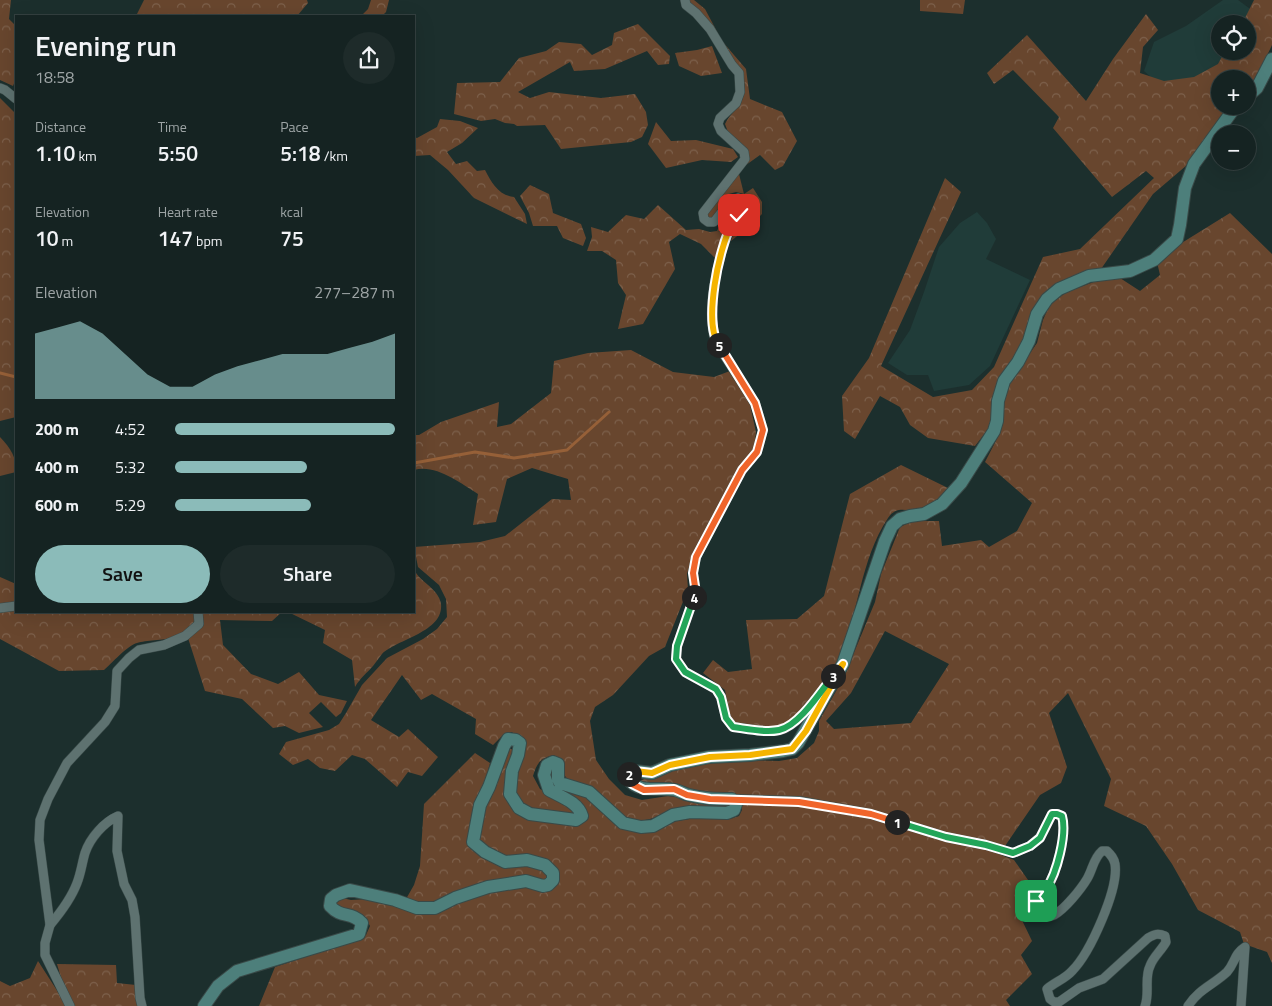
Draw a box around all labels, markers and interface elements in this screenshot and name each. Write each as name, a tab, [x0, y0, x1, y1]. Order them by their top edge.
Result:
map controls	[1211, 15, 1256, 170]
button: locate	[1211, 15, 1256, 60]
text: Evening run	[35, 24, 177, 67]
button: share	[343, 32, 395, 84]
text: 18:58	[35, 65, 74, 89]
button: +	[1211, 70, 1256, 115]
text: Distance	[35, 116, 86, 137]
text: Time	[158, 116, 187, 137]
text: Pace	[280, 116, 309, 137]
button: −	[1211, 125, 1256, 170]
text: 1.10	[35, 137, 75, 169]
text: 5:50	[158, 137, 198, 169]
text: 5:18	[280, 137, 321, 169]
text: km	[75, 145, 97, 166]
text: /km	[321, 145, 348, 166]
pin	[718, 194, 760, 236]
text: Elevation	[35, 201, 89, 222]
text: Heart rate	[158, 201, 218, 222]
text: kcal	[280, 201, 303, 222]
icon: check	[725, 201, 753, 229]
text: 10	[35, 222, 59, 254]
text: 147	[158, 222, 193, 254]
text: 75	[280, 222, 304, 254]
text: m	[59, 230, 73, 251]
text: bpm	[193, 230, 222, 251]
text: Elevation	[35, 280, 97, 304]
text: 277–287 m	[314, 280, 395, 304]
pin: 5	[706, 332, 732, 358]
text: 5	[716, 335, 723, 356]
text: 200 m	[35, 417, 79, 441]
text: 4:52	[115, 417, 145, 441]
text: 400 m	[35, 455, 79, 479]
text: 5:32	[115, 455, 145, 479]
text: 600 m	[35, 493, 79, 517]
text: 5:29	[115, 493, 145, 517]
button: Save	[35, 545, 210, 603]
button: Share	[220, 545, 395, 603]
pin: 4	[682, 584, 706, 610]
text: 4	[691, 587, 698, 608]
pin: 3	[820, 664, 846, 688]
text: 3	[830, 666, 837, 687]
pin: 2	[616, 762, 642, 786]
text: 2	[626, 764, 633, 785]
pin: 1	[884, 810, 910, 834]
text: 1	[894, 812, 901, 833]
pin	[1015, 880, 1057, 922]
icon: arrive	[1022, 887, 1050, 915]

